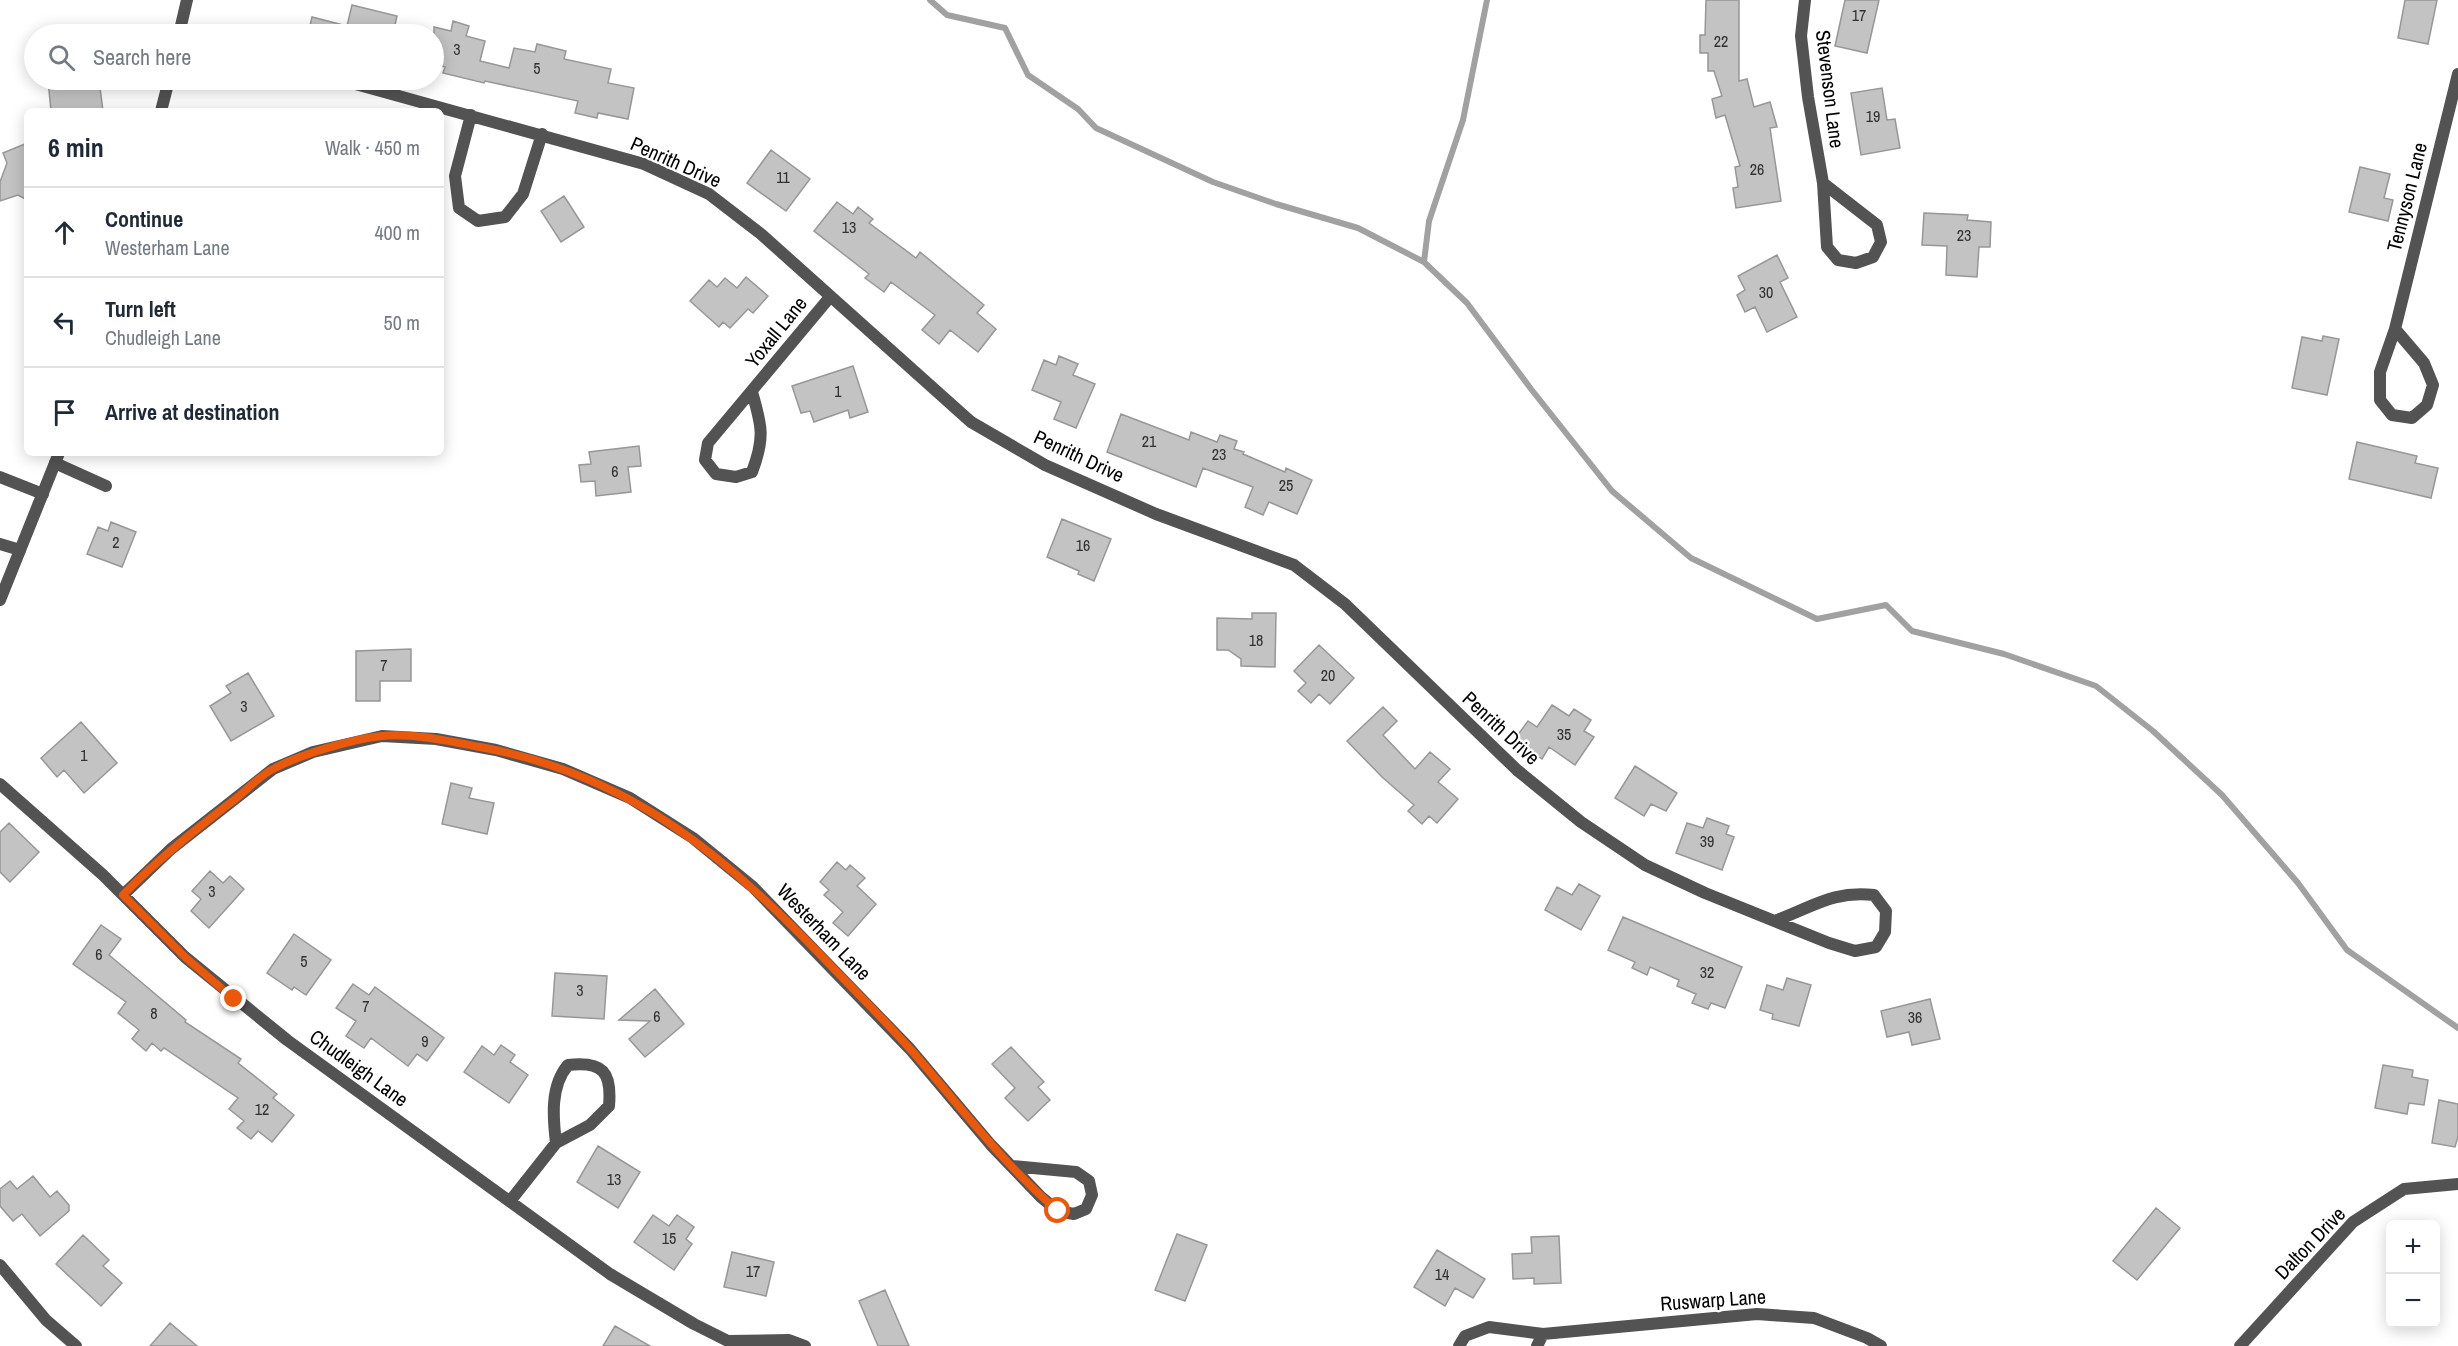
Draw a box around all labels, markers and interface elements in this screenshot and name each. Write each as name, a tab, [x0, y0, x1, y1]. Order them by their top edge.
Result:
house number: 17	[1852, 4, 1866, 26]
search box	[24, 24, 444, 90]
street label: Stevenson Lane	[1810, 28, 1851, 149]
house number: 22	[1714, 30, 1728, 52]
house number: 3	[453, 38, 461, 60]
icon: search	[45, 41, 78, 74]
text: Search here	[93, 42, 191, 72]
house number: 5	[533, 57, 541, 79]
house number: 19	[1866, 105, 1880, 127]
text: 6 min	[48, 130, 104, 165]
street label: Penrith Drive	[627, 130, 726, 194]
text: Walk · 450 m	[325, 134, 420, 161]
street label: Tennyson Lane	[2380, 140, 2433, 254]
house number: 26	[1750, 158, 1764, 180]
house number: 11	[776, 166, 791, 188]
text: Continue	[105, 204, 183, 234]
icon: ahead	[48, 216, 81, 249]
house number: 13	[842, 216, 856, 238]
text: 400 m	[374, 219, 420, 246]
house number: 23	[1957, 224, 1971, 246]
text: Westerham Lane	[105, 234, 230, 261]
house number: 30	[1759, 281, 1773, 303]
street label: Yoxall Lane	[739, 290, 813, 373]
text: Turn left	[105, 294, 176, 324]
icon: left	[48, 306, 81, 339]
text: 50 m	[384, 309, 420, 336]
text: Chudleigh Lane	[105, 324, 221, 351]
house number: 1	[834, 380, 842, 402]
icon: arrive	[48, 396, 81, 429]
text: Arrive at destination	[105, 397, 279, 427]
street label: Penrith Drive	[1030, 423, 1129, 488]
house number: 21	[1142, 430, 1157, 452]
house number: 23	[1212, 443, 1226, 465]
house number: 6	[611, 460, 619, 482]
house number: 25	[1279, 474, 1293, 496]
house number: 2	[112, 531, 120, 553]
house number: 16	[1076, 534, 1090, 556]
house number: 18	[1249, 629, 1263, 651]
house number: 7	[380, 654, 388, 676]
house number: 20	[1321, 664, 1335, 686]
street label: Penrith Drive	[1457, 685, 1546, 770]
house number: 3	[240, 695, 248, 717]
house number: 35	[1557, 723, 1571, 745]
house number: 1	[80, 744, 88, 766]
house number: 39	[1700, 830, 1714, 852]
street label: Westerham Lane	[771, 877, 877, 986]
house number: 3	[208, 880, 216, 902]
house number: 6	[95, 943, 103, 965]
house number: 5	[300, 950, 308, 972]
house number: 32	[1700, 961, 1714, 983]
house number: 3	[576, 979, 584, 1001]
route end	[220, 985, 246, 1011]
house number: 7	[362, 995, 370, 1017]
house number: 8	[150, 1002, 158, 1024]
house number: 6	[653, 1005, 661, 1027]
house number: 36	[1908, 1006, 1922, 1028]
street label: Chudleigh Lane	[305, 1023, 414, 1113]
house number: 9	[421, 1030, 429, 1052]
house number: 12	[255, 1098, 269, 1120]
house number: 13	[607, 1168, 621, 1190]
route start	[1044, 1197, 1070, 1223]
street label: Dalton Drive	[2268, 1200, 2351, 1285]
map controls	[2386, 1220, 2440, 1328]
button: +	[2386, 1220, 2440, 1274]
house number: 15	[662, 1227, 676, 1249]
house number: 17	[746, 1260, 760, 1282]
house number: 14	[1435, 1263, 1449, 1285]
button: −	[2386, 1274, 2440, 1328]
street label: Ruswarp Lane	[1659, 1282, 1767, 1317]

